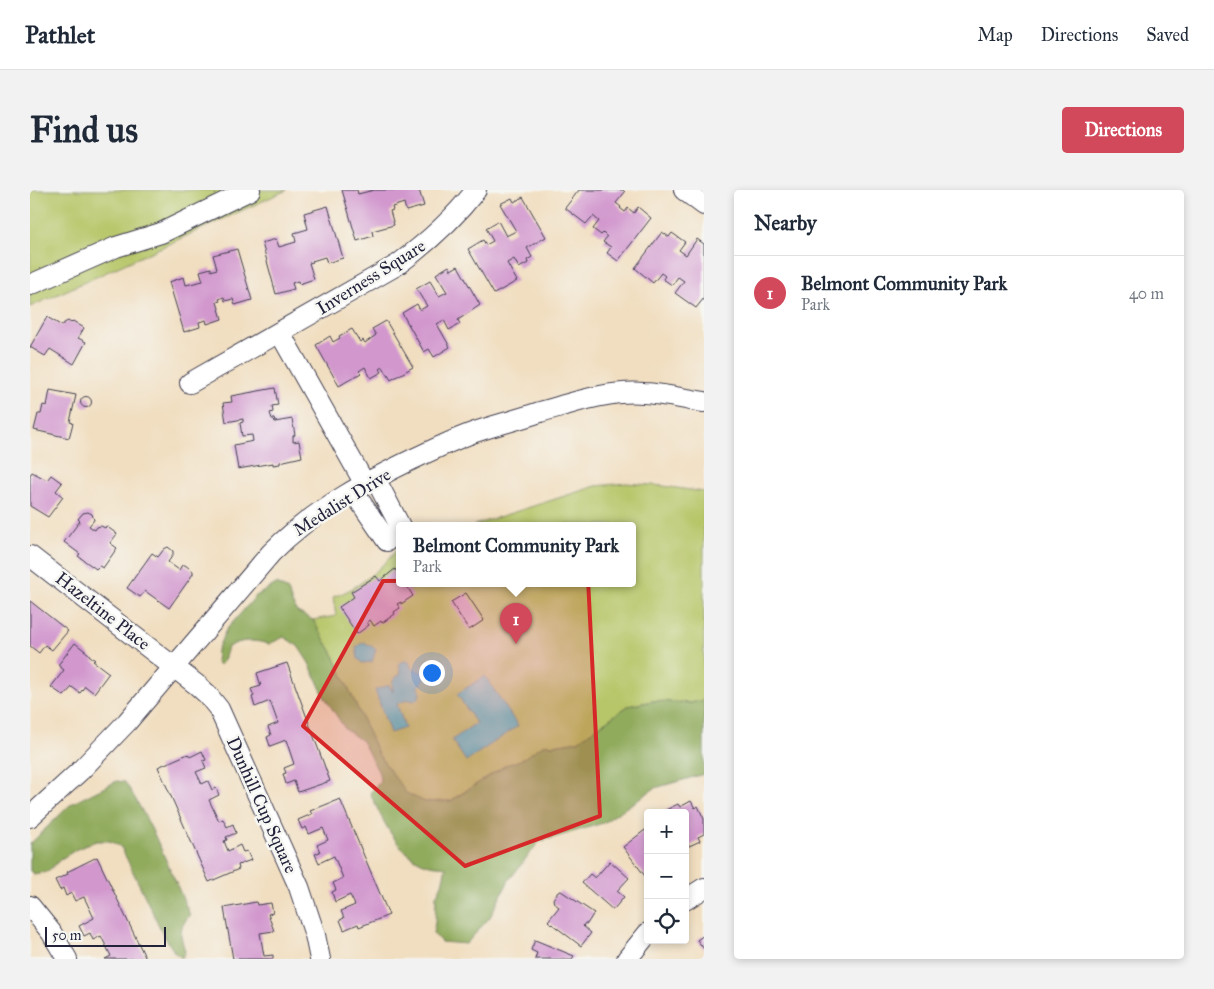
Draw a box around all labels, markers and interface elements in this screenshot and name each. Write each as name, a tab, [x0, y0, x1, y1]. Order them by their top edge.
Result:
text: Pathlet	[25, 20, 95, 50]
text: Map	[977, 24, 1013, 46]
text: Directions	[1041, 24, 1118, 46]
text: Saved	[1146, 24, 1189, 46]
button: Directions	[1062, 107, 1184, 153]
text: Find us	[30, 109, 138, 152]
text: Nearby	[754, 210, 817, 236]
street label: Inverness Square	[312, 235, 430, 320]
text: Belmont Community Park	[801, 272, 1007, 295]
text: 1	[767, 284, 773, 303]
text: 40 m	[1129, 284, 1164, 303]
text: Park	[801, 295, 830, 314]
street label: Medalist Drive	[289, 463, 395, 541]
popup	[396, 522, 636, 587]
text: Belmont Community Park	[413, 534, 619, 557]
text: Park	[413, 557, 442, 576]
street label: Hazeltine Place	[51, 567, 155, 655]
pin: 1	[500, 603, 532, 644]
your location	[419, 660, 445, 686]
street label: Dunhill Cup Square	[221, 733, 302, 877]
map controls	[644, 809, 689, 944]
button: +	[644, 809, 689, 854]
button: −	[644, 854, 689, 899]
button: locate	[644, 899, 689, 944]
scale bar	[45, 924, 166, 947]
text: 50 m	[52, 927, 81, 944]

